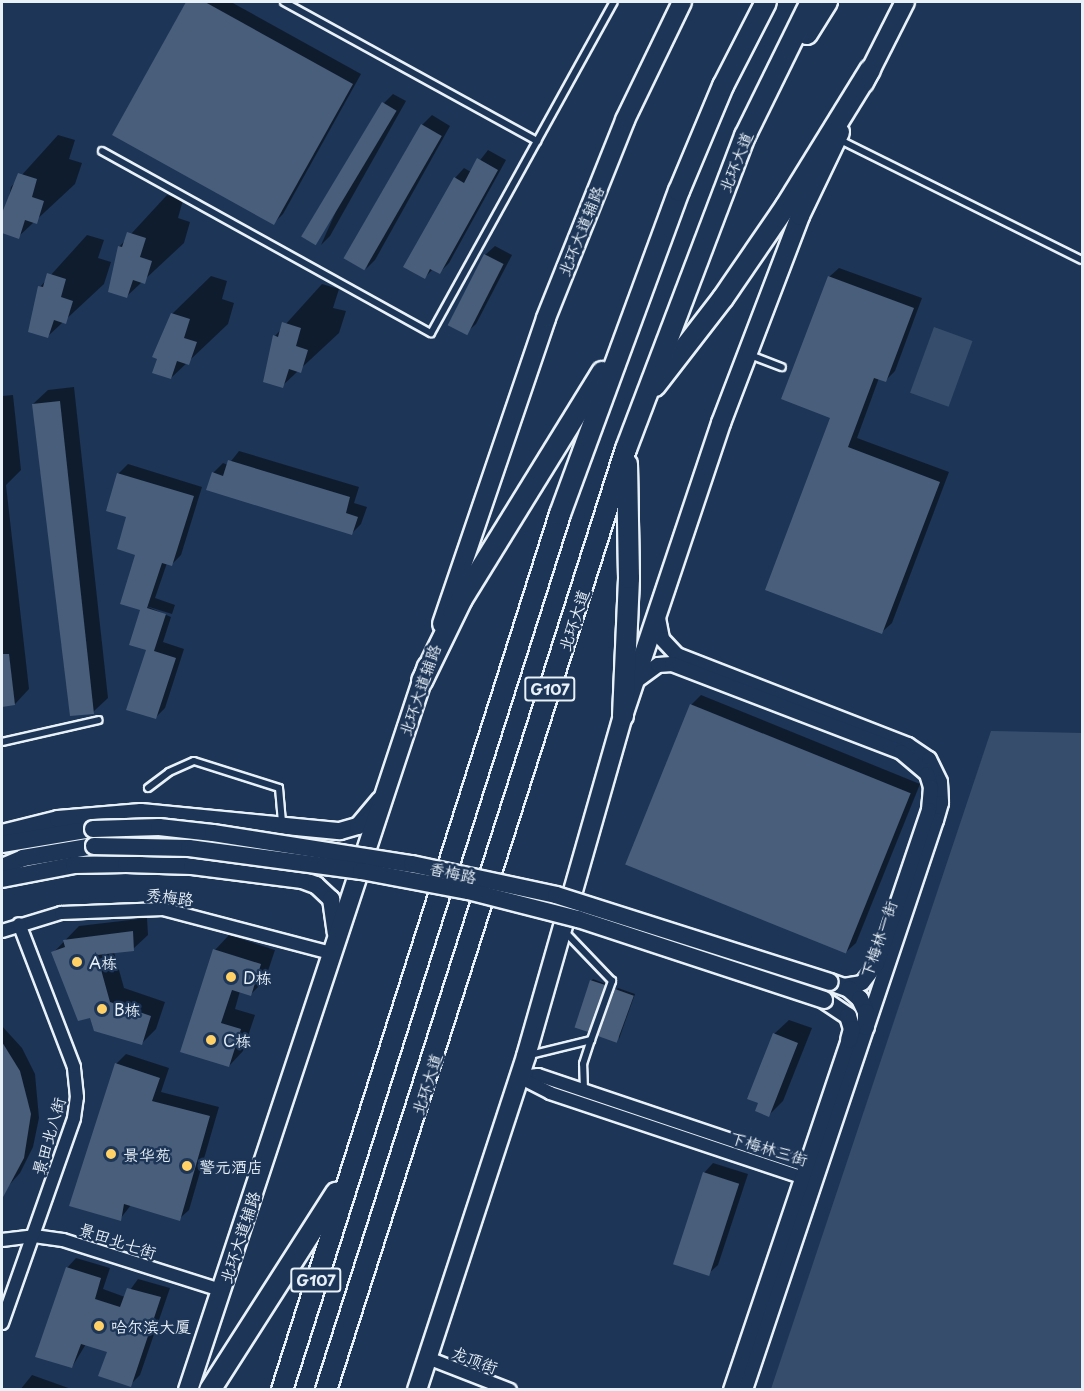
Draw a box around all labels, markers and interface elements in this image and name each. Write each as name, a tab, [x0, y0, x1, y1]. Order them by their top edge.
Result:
street label: 北环大道	[714, 129, 756, 195]
street label: 北环大道辅路	[553, 183, 607, 279]
street label: 北环大道	[554, 587, 592, 653]
street label: 北环大道辅路	[394, 641, 444, 739]
road number: G107	[523, 677, 577, 701]
street label: 香梅路	[428, 858, 478, 886]
street label: 秀梅路	[145, 884, 195, 908]
street label: 下梅林一街	[856, 898, 900, 980]
place label: A栋	[89, 952, 117, 972]
marker: A栋	[70, 955, 84, 969]
place label: D栋	[243, 967, 272, 987]
marker: D栋	[224, 970, 238, 984]
place label: B栋	[114, 999, 141, 1019]
marker: B栋	[95, 1002, 109, 1016]
place label: C栋	[223, 1030, 251, 1050]
marker: C栋	[204, 1033, 218, 1047]
street label: 北环大道	[407, 1051, 445, 1117]
street label: 景田北八街	[28, 1095, 68, 1177]
street label: 下梅林三街	[728, 1127, 810, 1169]
place label: 景华苑	[123, 1144, 171, 1164]
marker: 景华苑	[104, 1147, 118, 1161]
place label: 警元酒店	[199, 1156, 263, 1176]
marker: 警元酒店	[180, 1159, 194, 1173]
street label: 北环大道辅路	[215, 1188, 263, 1286]
street label: 景田北七街	[77, 1219, 159, 1261]
road number: G107	[289, 1268, 343, 1292]
place label: 哈尔滨大厦	[111, 1316, 191, 1336]
marker: 哈尔滨大厦	[92, 1319, 106, 1333]
street label: 龙顶街	[449, 1341, 501, 1377]

